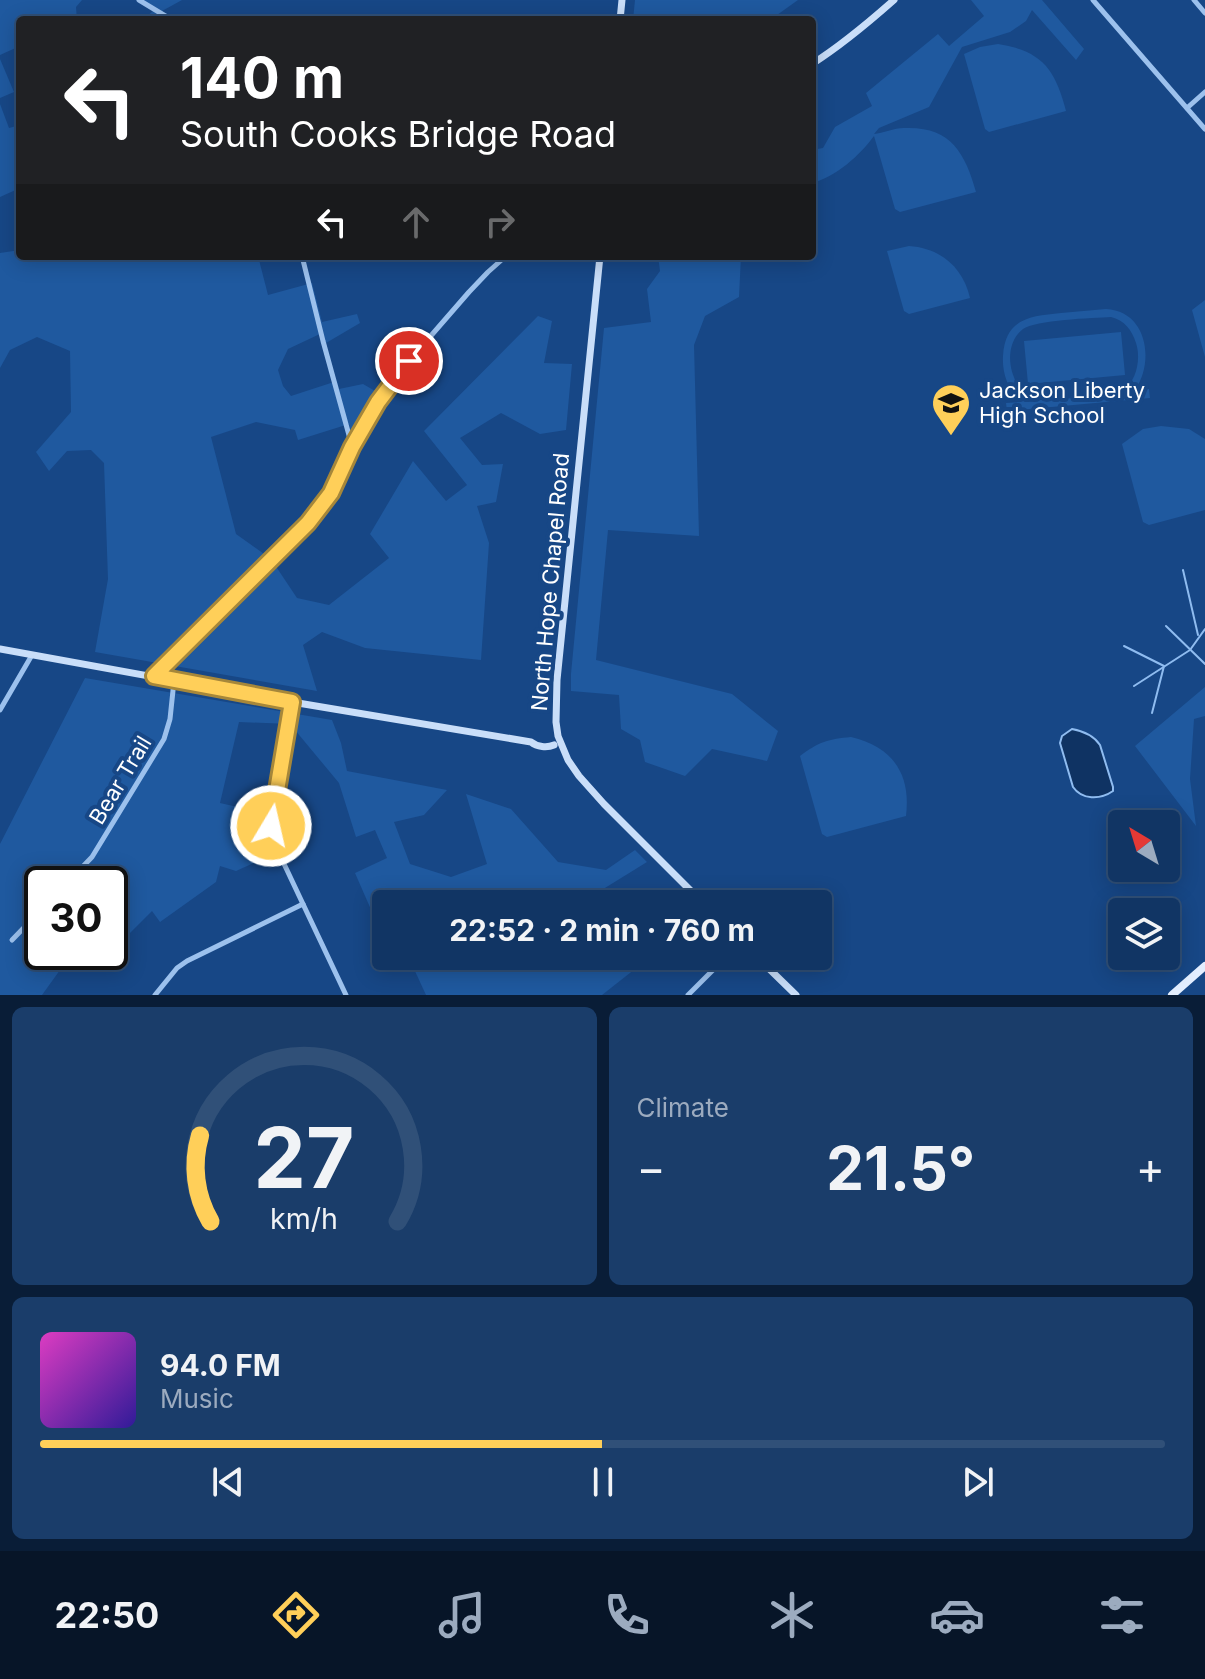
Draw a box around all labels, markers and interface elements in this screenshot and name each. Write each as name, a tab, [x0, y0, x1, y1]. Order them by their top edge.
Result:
text: 140 m	[180, 44, 344, 112]
icon: left	[48, 48, 152, 152]
text: South Cooks Bridge Road	[180, 112, 616, 156]
icon: left	[310, 200, 354, 244]
icon: ahead	[394, 200, 438, 244]
icon: right	[478, 200, 522, 244]
pin	[375, 327, 443, 395]
icon: arrive	[387, 339, 431, 383]
place label: Jackson Liberty High School	[979, 377, 1145, 428]
school or university icon: Jackson Liberty High School	[930, 382, 972, 437]
street label: North Hope Chapel Road	[526, 452, 574, 712]
street label: Bear Trail	[83, 731, 157, 829]
position arrow	[229, 784, 313, 868]
north arrow	[1108, 810, 1180, 882]
map controls	[1108, 810, 1180, 970]
speed limit sign: 30	[24, 866, 128, 970]
button: layers	[1108, 898, 1180, 970]
text: 22:52 · 2 min · 760 m	[449, 912, 755, 948]
text: Climate	[637, 1092, 729, 1123]
text: 27	[254, 1107, 355, 1208]
text: 21.5°	[826, 1132, 975, 1204]
text: −	[637, 1141, 666, 1195]
text: +	[1136, 1141, 1165, 1195]
text: km/h	[270, 1201, 338, 1236]
text: 94.0 FM	[160, 1347, 281, 1383]
text: Music	[160, 1383, 234, 1414]
icon: previous	[206, 1460, 250, 1504]
icon: pause	[581, 1460, 625, 1504]
icon: next	[956, 1460, 1000, 1504]
icon: directions	[268, 1587, 324, 1643]
icon: music	[434, 1587, 490, 1643]
icon: phone	[599, 1587, 655, 1643]
icon: climate	[764, 1587, 820, 1643]
icon: car	[929, 1587, 985, 1643]
icon: filters	[1094, 1587, 1150, 1643]
text: 22:50	[55, 1593, 159, 1637]

